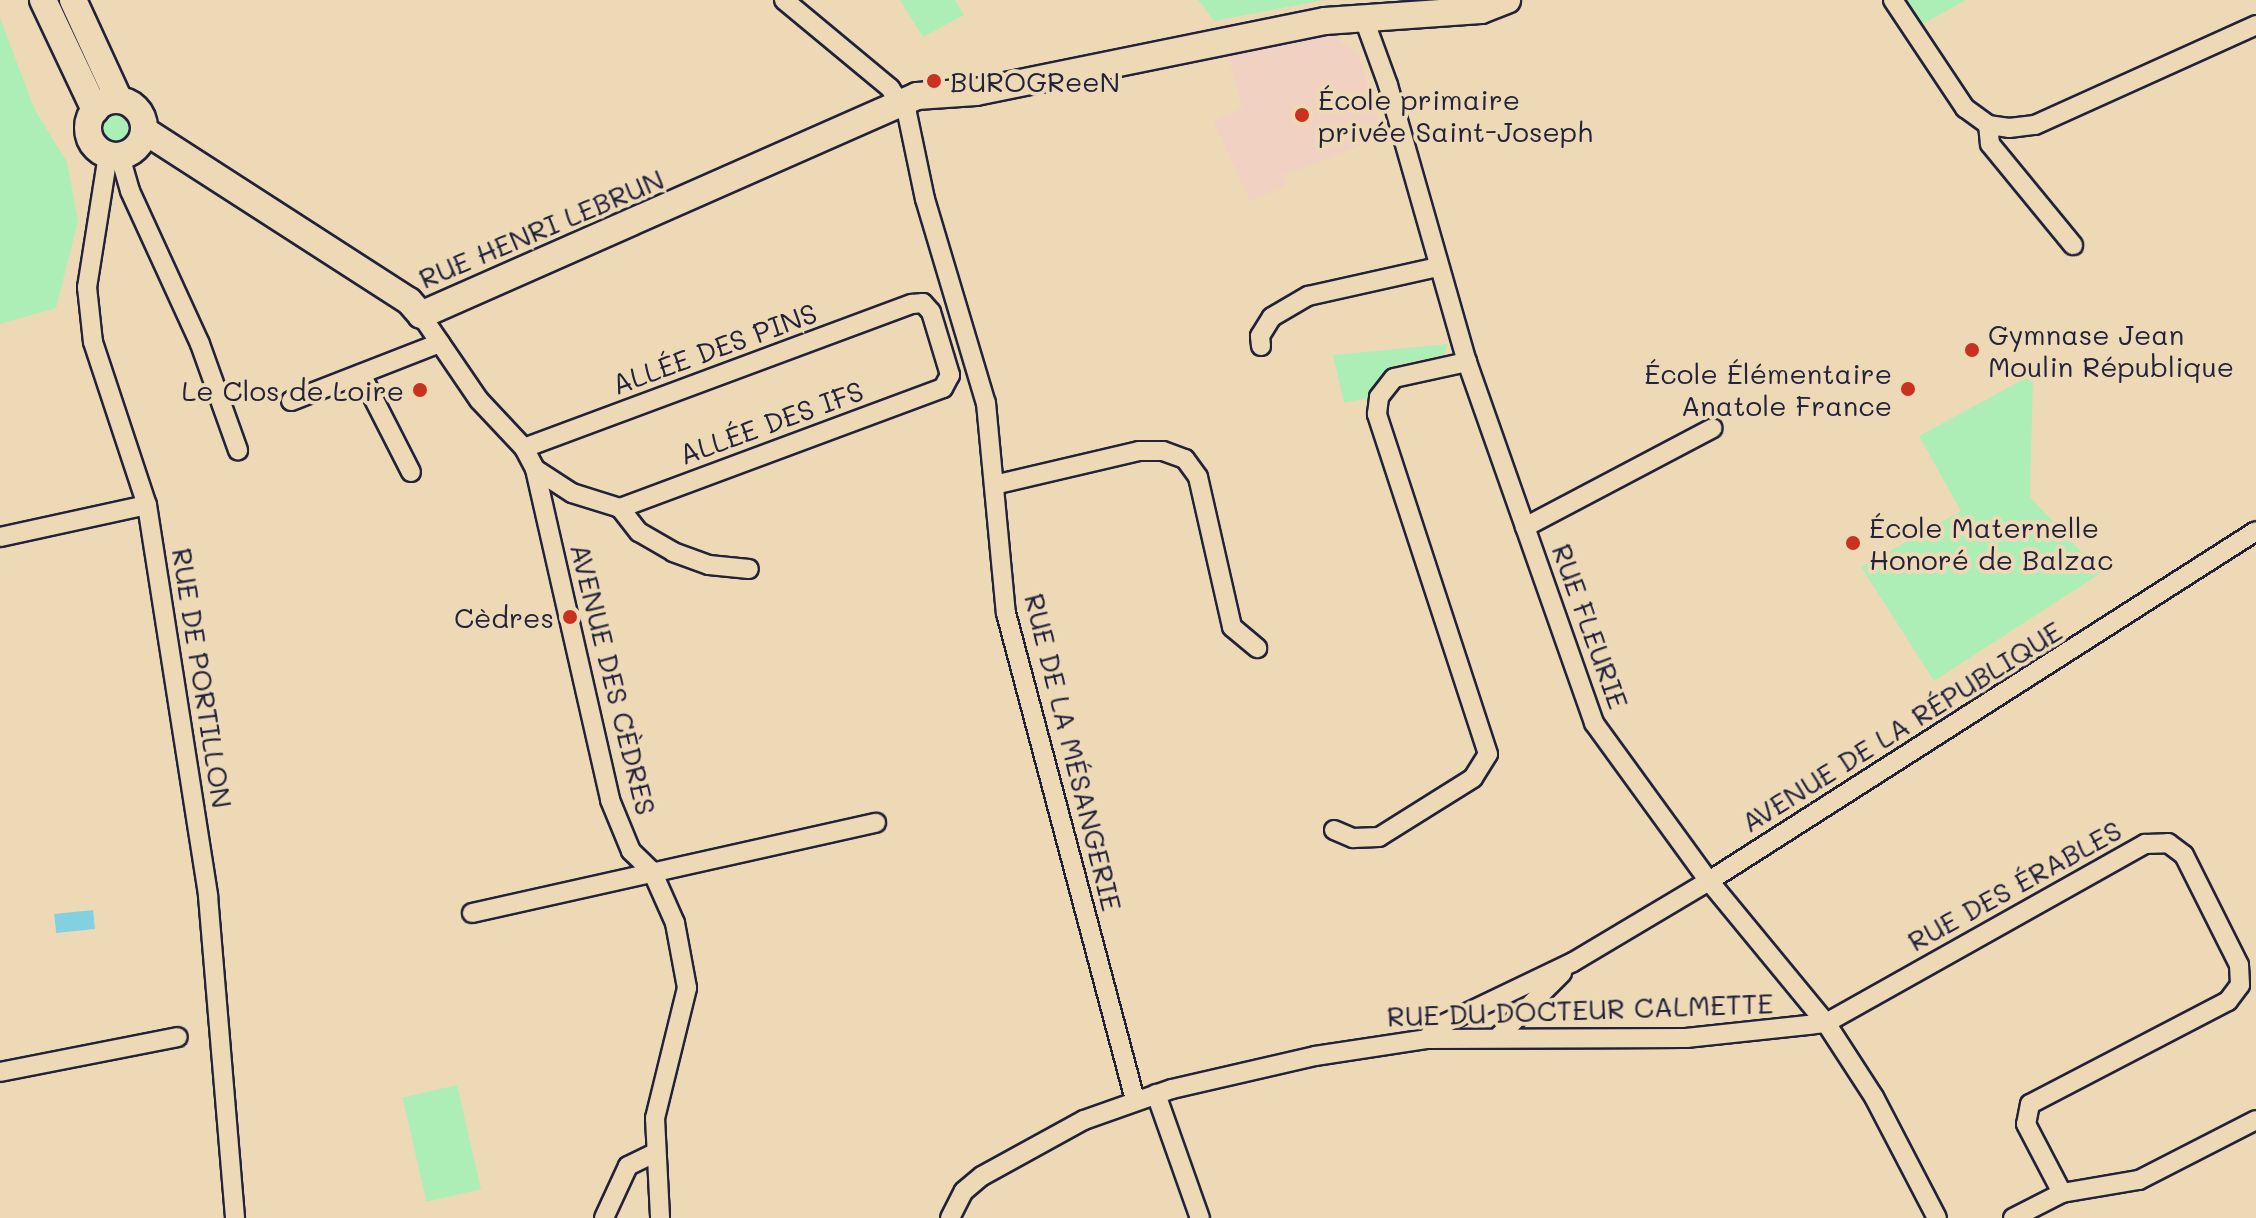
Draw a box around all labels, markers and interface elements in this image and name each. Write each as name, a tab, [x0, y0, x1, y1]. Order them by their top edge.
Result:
place label: BUROGReeN	[950, 64, 1120, 98]
marker: BUROGReeN	[925, 72, 943, 90]
place label: École primaire privée Saint-Joseph	[1318, 82, 1593, 148]
marker: École primaire privée Saint-Joseph	[1293, 106, 1311, 124]
street label: RUE HENRI LEBRUN	[413, 161, 669, 295]
street label: ALLÉE DES PINS	[607, 295, 821, 401]
place label: Gymnase Jean Moulin République	[1988, 317, 2234, 383]
marker: Gymnase Jean Moulin République	[1963, 341, 1981, 359]
place label: École Élémentaire Anatole France	[1644, 356, 1892, 422]
place label: Le Clos de Loire	[181, 373, 404, 407]
street label: ALLÉE DES IFS	[674, 373, 868, 471]
marker: École Élémentaire Anatole France	[1899, 380, 1917, 398]
marker: Le Clos de Loire	[411, 381, 429, 399]
place label: École Maternelle Honoré de Balzac	[1869, 510, 2113, 576]
marker: École Maternelle Honoré de Balzac	[1844, 534, 1862, 552]
street label: RUE FLEURIE	[1546, 539, 1636, 713]
street label: AVENUE DES CÈDRES	[564, 540, 664, 818]
street label: RUE DE PORTILLON	[166, 545, 240, 811]
street label: RUE DE LA MÉSANGERIE	[1018, 590, 1130, 914]
place label: Cèdres	[454, 600, 554, 634]
marker: Cèdres	[561, 608, 579, 626]
street label: AVENUE DE LA RÉPUBLIQUE	[1735, 613, 2067, 839]
street label: RUE DES ÉRABLES	[1901, 812, 2127, 958]
street label: RUE DU DOCTEUR CALMETTE	[1386, 985, 1774, 1033]

